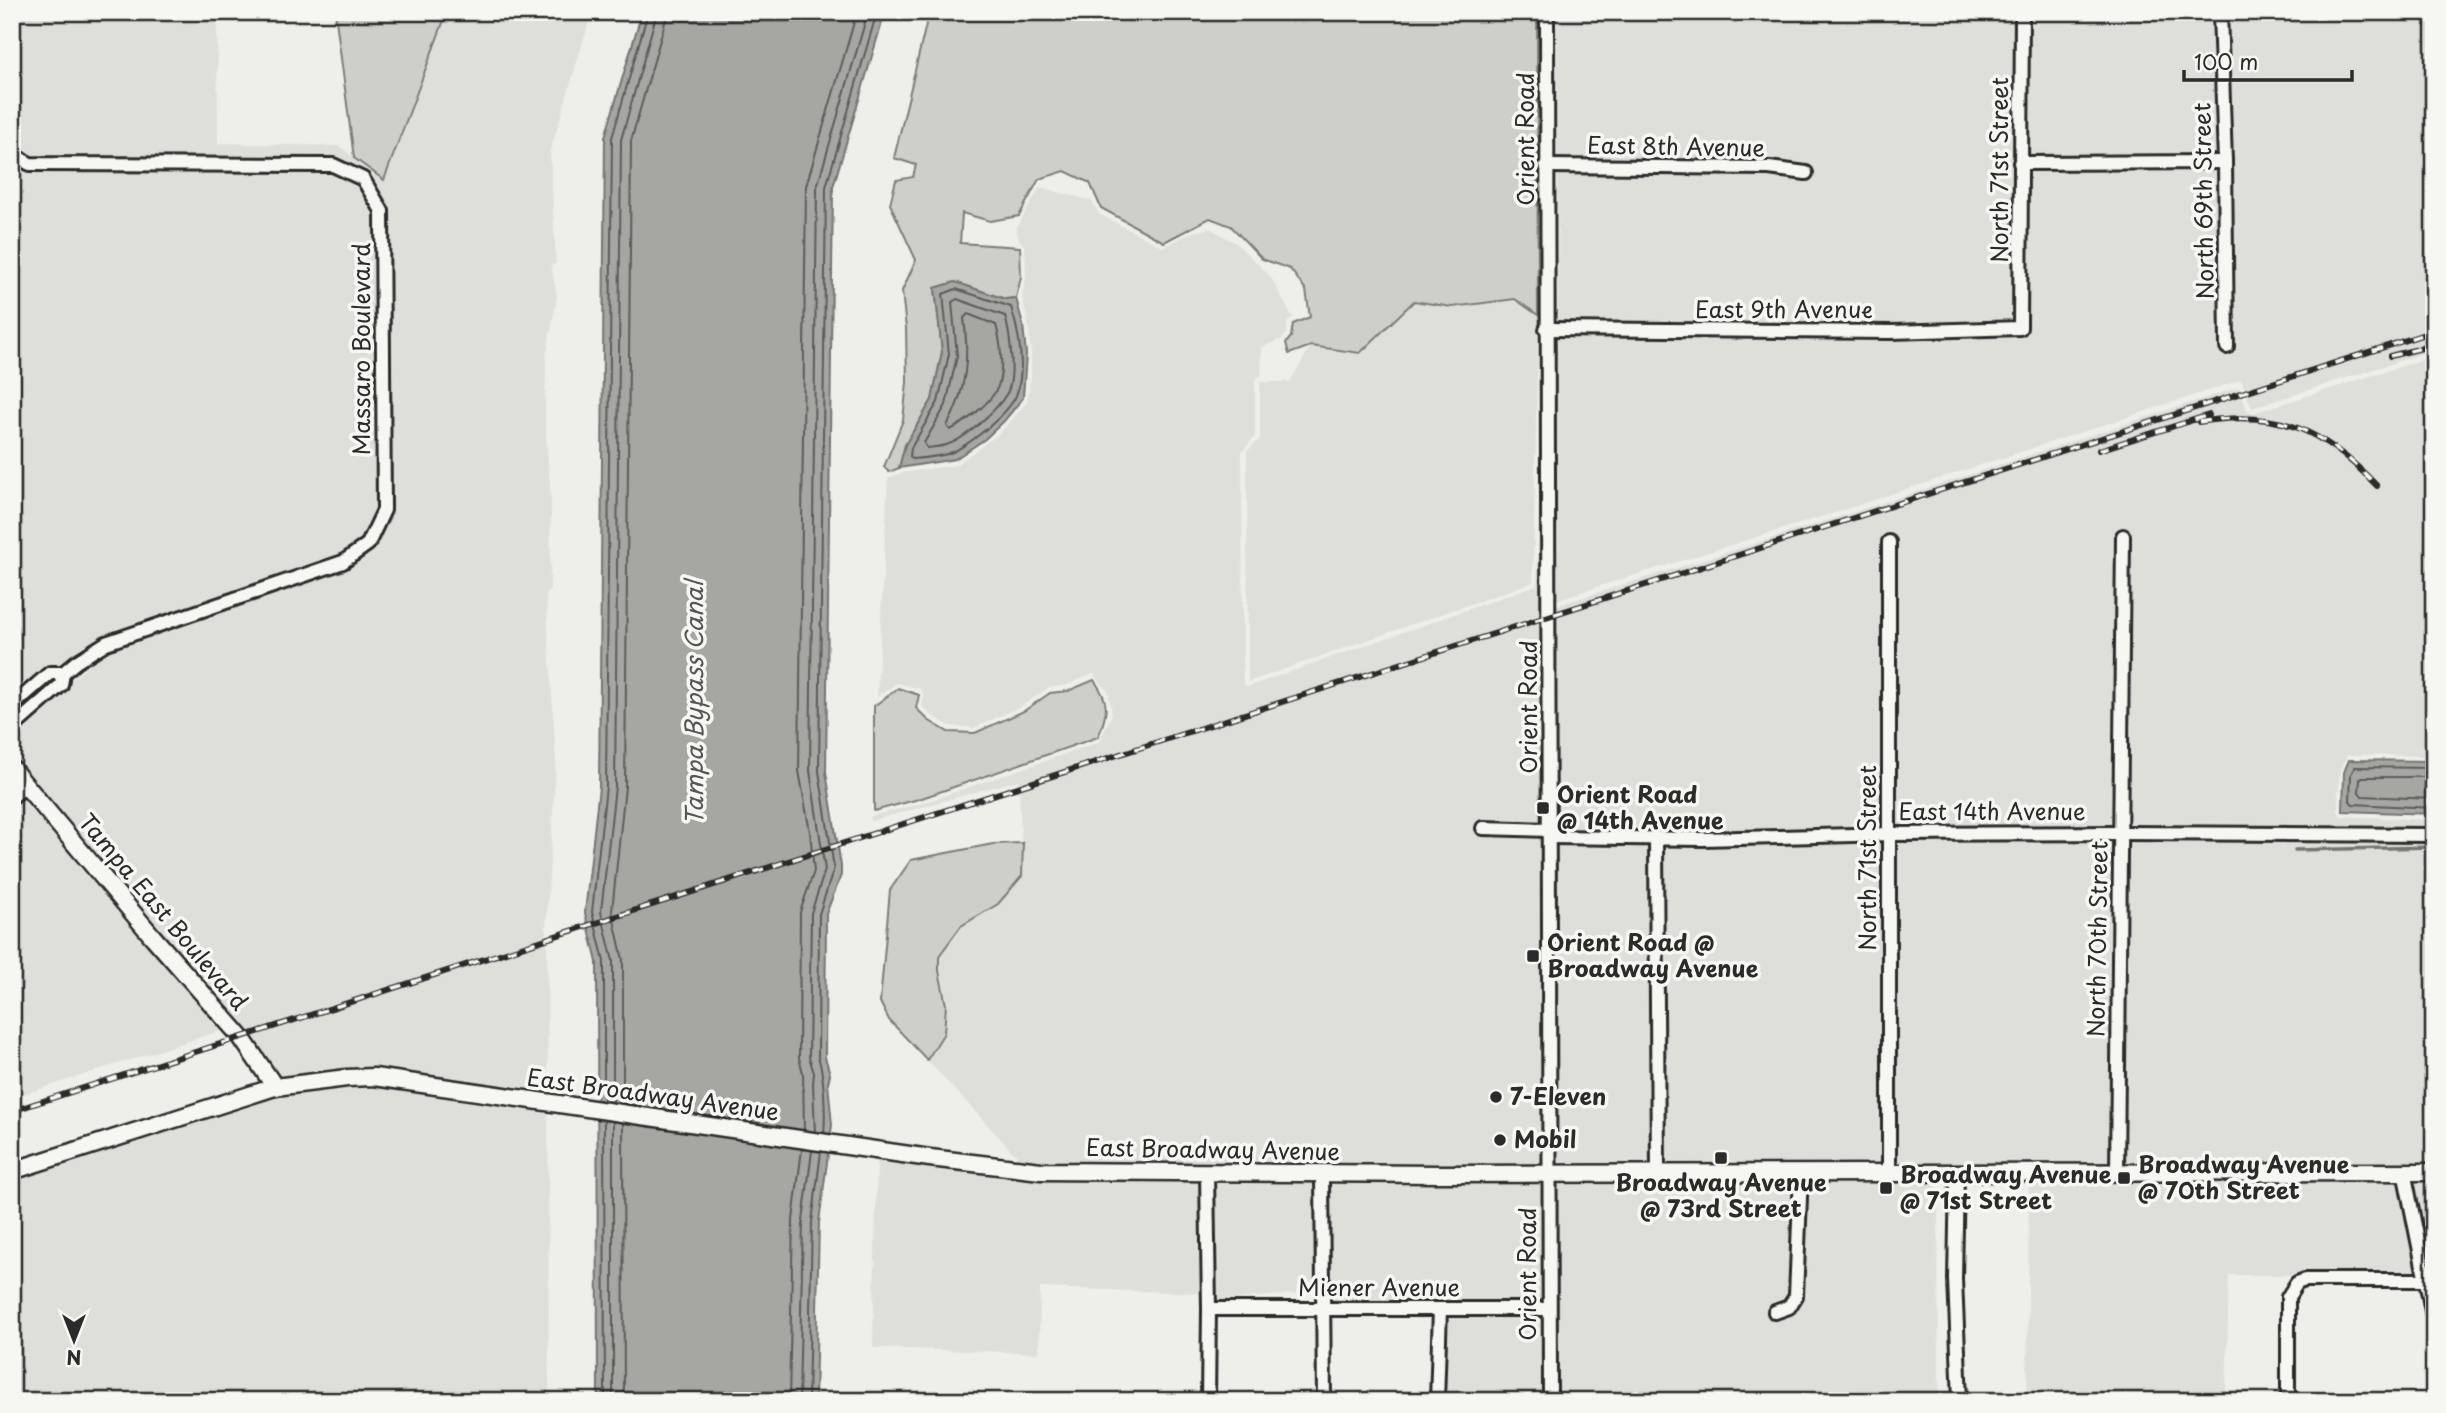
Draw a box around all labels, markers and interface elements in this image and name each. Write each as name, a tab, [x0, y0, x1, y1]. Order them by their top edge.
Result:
scale bar	[2184, 38, 2352, 82]
text: 100 m	[2194, 45, 2258, 77]
street label: Orient Road	[1507, 72, 1542, 206]
street label: North 71st Street	[1981, 77, 2016, 263]
street label: North 69th Street	[2183, 102, 2222, 300]
street label: East 8th Avenue	[1587, 126, 1765, 165]
street label: Massaro Boulevard	[343, 243, 378, 455]
street label: East 9th Avenue	[1695, 291, 1873, 326]
water label: Tampa Bypass Canal	[675, 577, 711, 825]
street label: Orient Road	[1510, 640, 1545, 774]
street label: North 71st Street	[1849, 765, 1884, 951]
place label: Orient Road @ 14th Avenue	[1557, 776, 1724, 837]
street label: East 14th Avenue	[1898, 793, 2086, 828]
marker: Orient Road @ 14th Avenue	[1535, 800, 1551, 816]
street label: Tampa East Boulevard	[71, 805, 257, 1017]
street label: North 70th Street	[2077, 840, 2116, 1037]
place label: Orient Road @ Broadway Avenue	[1547, 924, 1759, 985]
marker: Orient Road @ Broadway Avenue	[1525, 948, 1541, 964]
street label: East Broadway Avenue	[525, 1059, 781, 1129]
place label: 7-Eleven	[1510, 1078, 1606, 1113]
marker: 7-Eleven	[1488, 1089, 1504, 1105]
place label: Mobil	[1514, 1121, 1576, 1156]
street label: East Broadway Avenue	[1086, 1129, 1340, 1168]
marker: Mobil	[1492, 1132, 1508, 1148]
place label: Broadway Avenue @ 70th Street	[2138, 1146, 2350, 1207]
marker: Broadway Avenue @ 73rd Street	[1713, 1150, 1729, 1166]
place label: Broadway Avenue @ 71st Street	[1900, 1156, 2112, 1217]
place label: Broadway Avenue @ 73rd Street	[1615, 1164, 1827, 1225]
marker: Broadway Avenue @ 70th Street	[2116, 1170, 2132, 1186]
marker: Broadway Avenue @ 71st Street	[1878, 1180, 1894, 1196]
street label: Orient Road	[1509, 1207, 1544, 1341]
street label: Miener Avenue	[1298, 1269, 1460, 1304]
north arrow	[38, 1304, 108, 1374]
text: N	[66, 1344, 82, 1372]

